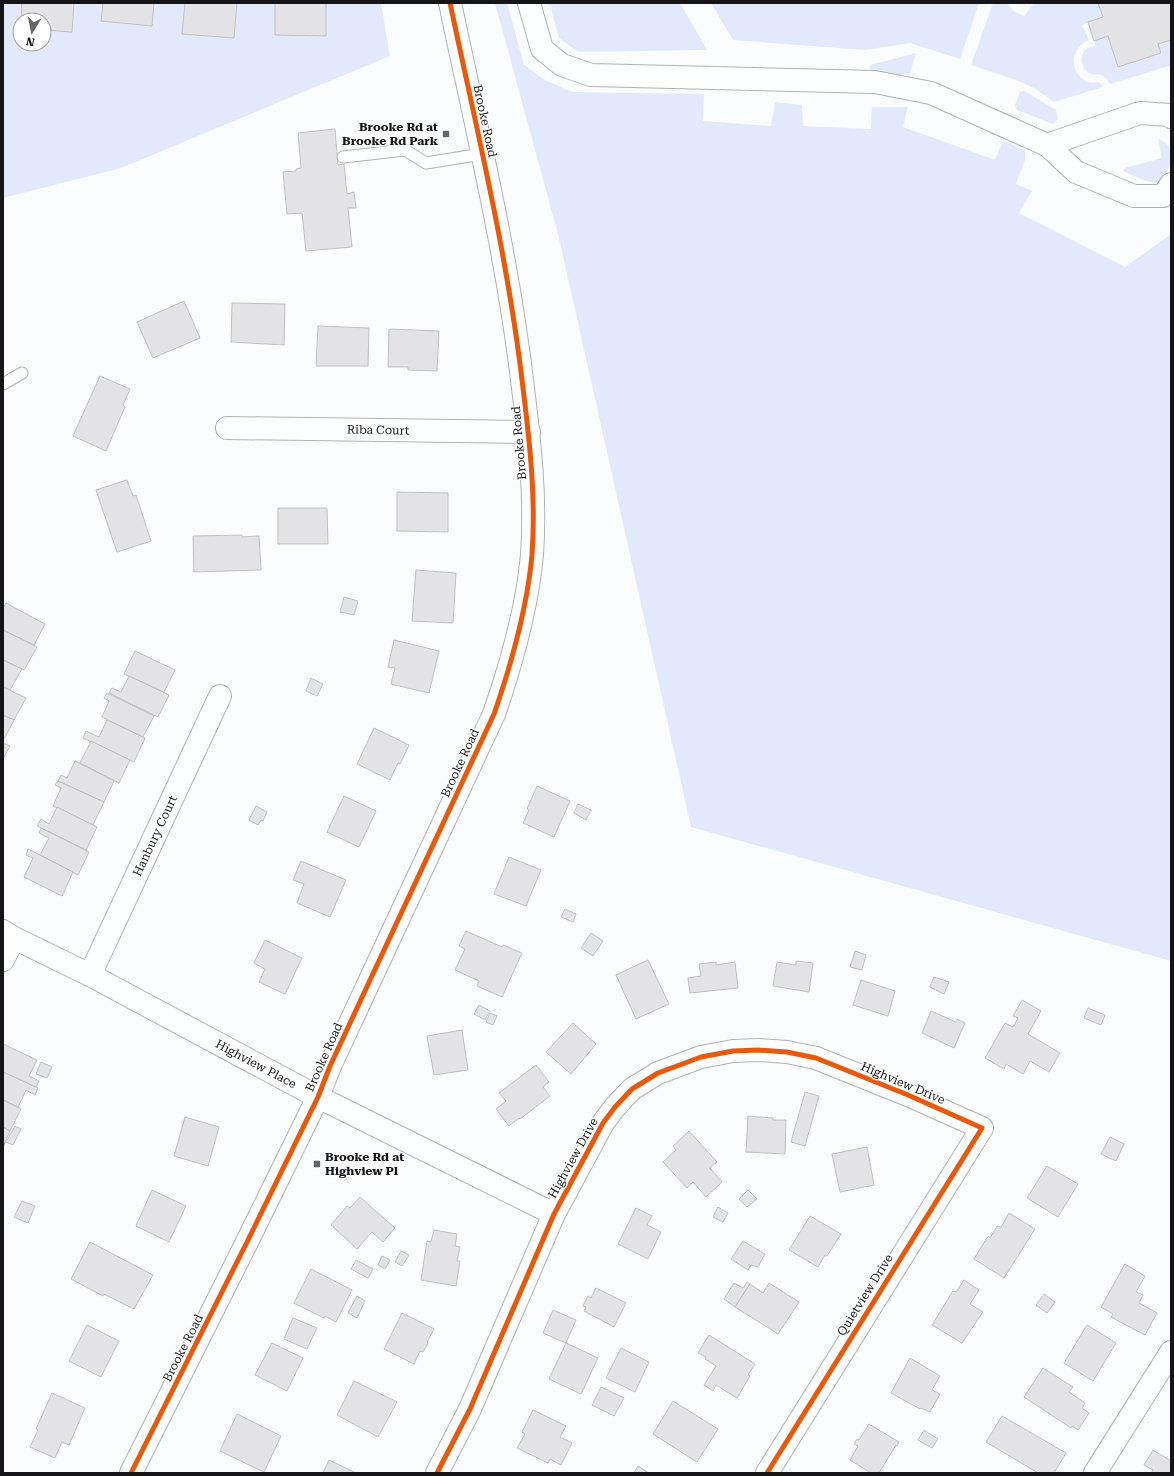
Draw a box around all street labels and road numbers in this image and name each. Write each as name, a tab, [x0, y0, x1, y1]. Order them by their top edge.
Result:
street label: Brooke Road	[470, 83, 500, 159]
street label: Brooke Road	[509, 405, 529, 480]
street label: Riba Court	[347, 422, 410, 438]
street label: Brooke Road	[438, 726, 482, 799]
street label: Hanbury Court	[130, 793, 180, 879]
street label: Brooke Road	[303, 1020, 346, 1094]
street label: Highview Place	[213, 1037, 299, 1091]
street label: Highview Drive	[859, 1059, 947, 1107]
street label: Highview Drive	[545, 1115, 601, 1201]
street label: Quietview Drive	[834, 1251, 896, 1338]
street label: Brooke Road	[160, 1312, 206, 1384]

